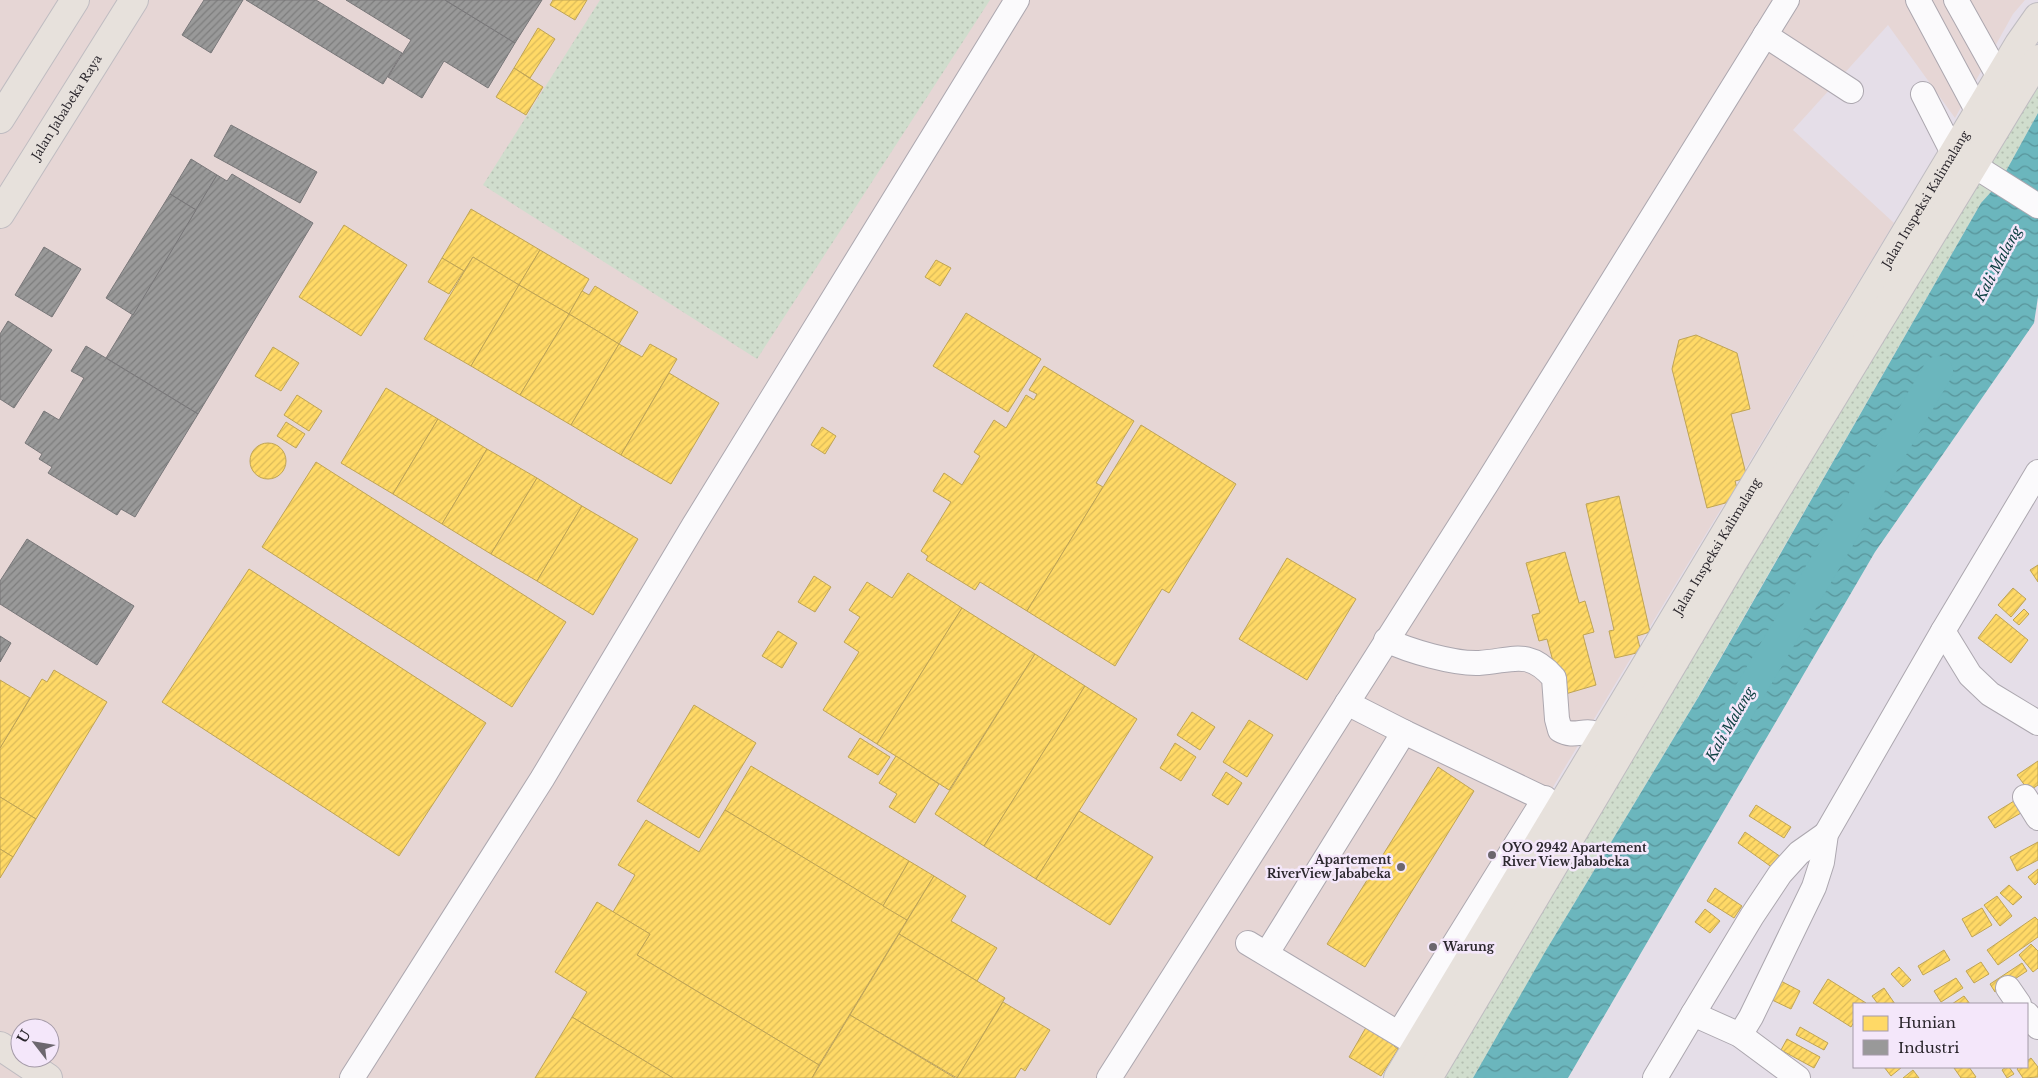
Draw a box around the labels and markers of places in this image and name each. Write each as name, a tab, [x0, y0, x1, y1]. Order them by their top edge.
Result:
place label: OYO 2942 Apartement River View Jababeka	[1502, 840, 1647, 869]
marker: OYO 2942 Apartement River View Jababeka	[1486, 849, 1498, 861]
place label: Apartement RiverView Jababeka	[1267, 852, 1391, 881]
marker: Apartement RiverView Jababeka	[1395, 861, 1407, 873]
place label: Warung	[1442, 939, 1495, 954]
marker: Warung	[1427, 941, 1439, 953]

